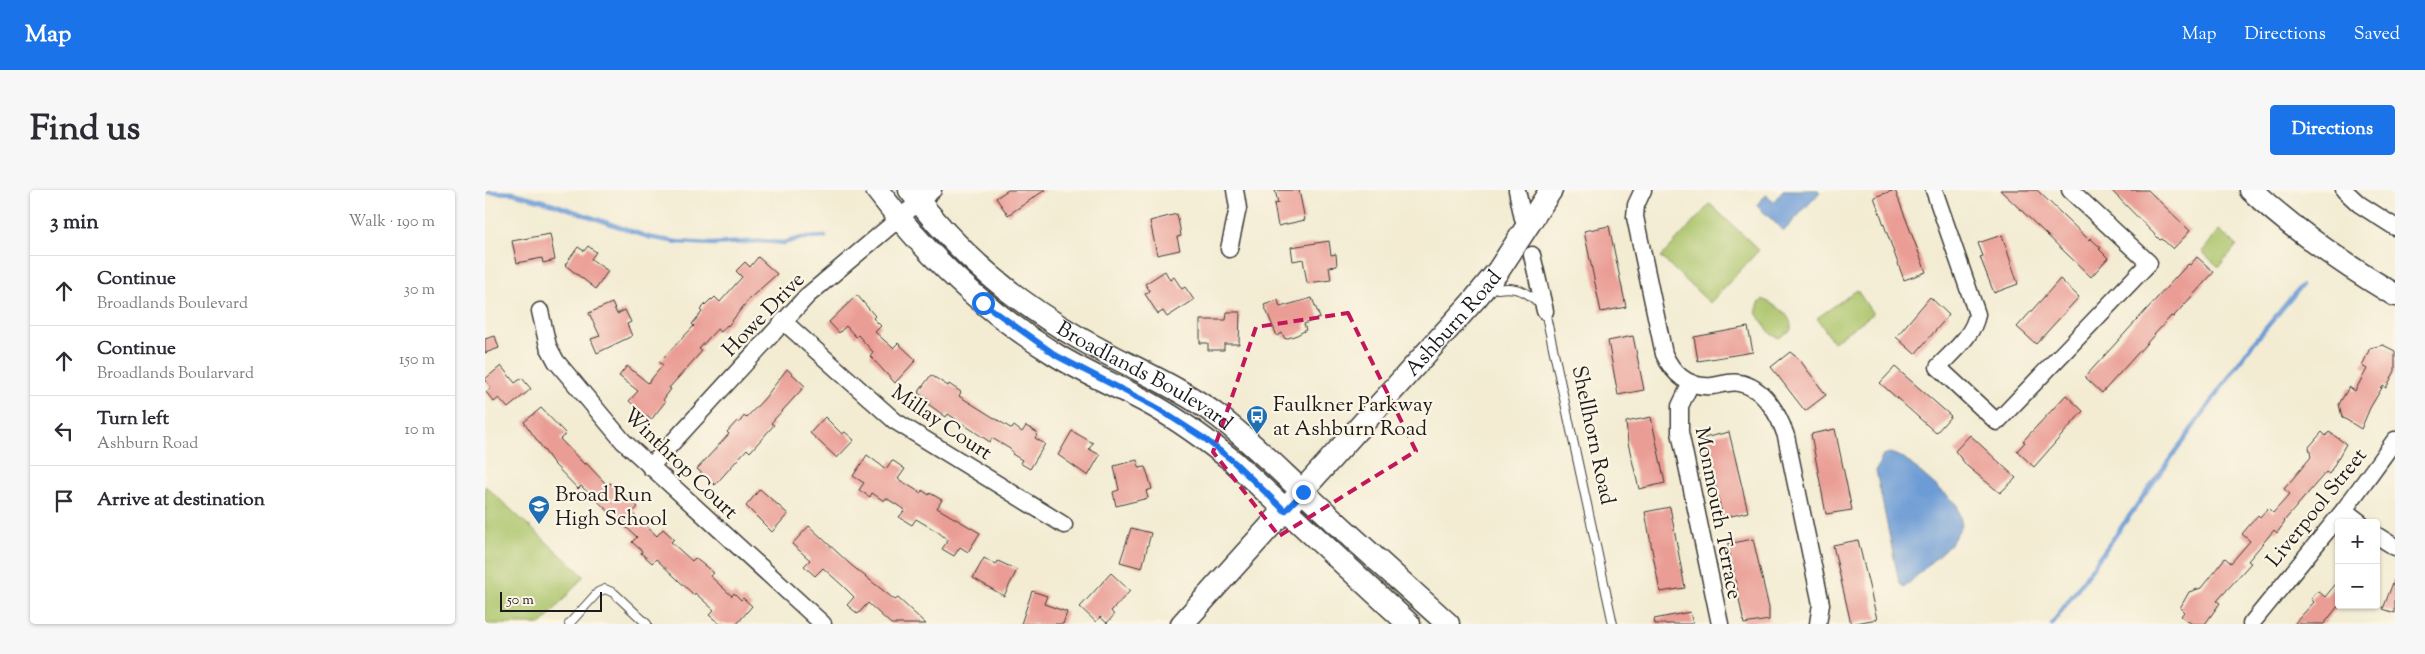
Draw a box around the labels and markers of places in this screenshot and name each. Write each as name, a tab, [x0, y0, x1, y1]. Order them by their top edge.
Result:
place label: Faulkner Parkway at Ashburn Road	[1273, 391, 1433, 445]
bus stop icon: Faulkner Parkway at Ashburn Road	[1245, 404, 1269, 435]
place label: Broad Run High School	[555, 481, 667, 535]
school or university icon: Broad Run High School	[527, 494, 551, 525]

